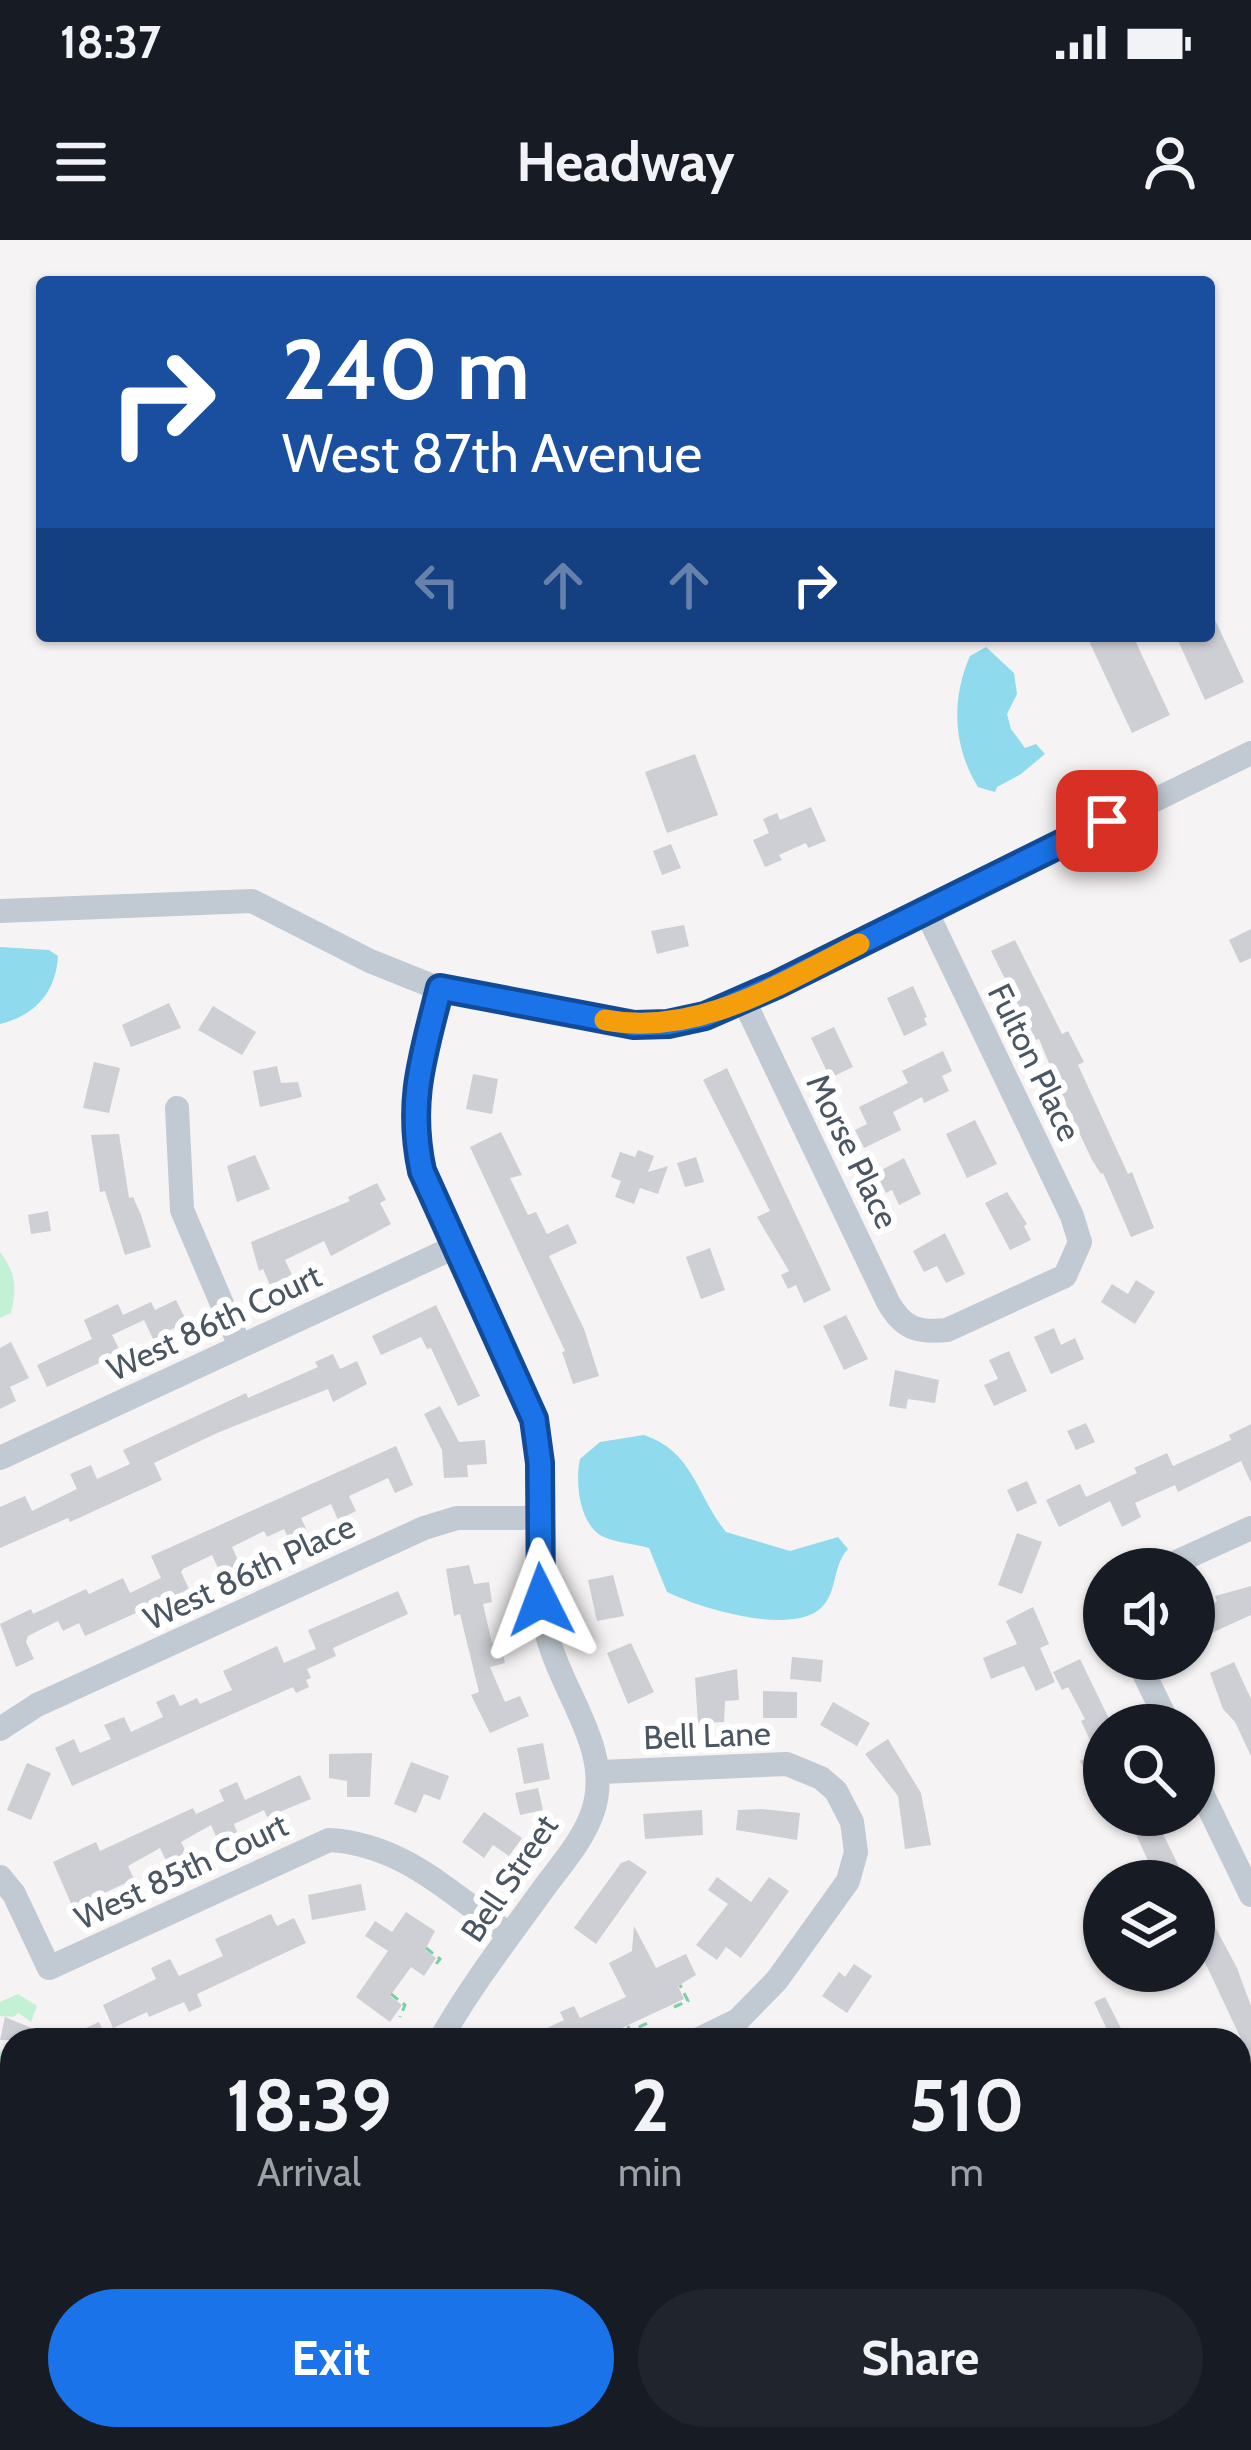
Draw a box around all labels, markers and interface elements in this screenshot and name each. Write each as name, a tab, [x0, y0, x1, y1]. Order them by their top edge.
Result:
text: 18:37	[60, 15, 161, 69]
icon: menu	[48, 129, 114, 195]
text: Headway	[517, 129, 734, 195]
icon: person	[1137, 129, 1203, 195]
text: 240 m	[282, 318, 530, 420]
icon: right	[84, 324, 240, 480]
text: West 87th Avenue	[282, 420, 702, 486]
icon: left	[404, 552, 470, 618]
icon: ahead	[530, 552, 596, 618]
icon: ahead	[656, 552, 722, 618]
icon: right	[782, 552, 848, 618]
pin	[1056, 770, 1158, 872]
icon: arrive	[1074, 788, 1140, 854]
street label: Fulton Place	[980, 977, 1090, 1147]
street label: Morse Place	[798, 1067, 908, 1235]
street label: West 86th Court	[101, 1255, 327, 1389]
street label: West 86th Place	[137, 1506, 361, 1638]
position arrow	[478, 1537, 604, 1663]
map controls	[1083, 1548, 1215, 1992]
button: sound	[1083, 1548, 1215, 1680]
button: search	[1083, 1704, 1215, 1836]
street label: Bell Lane	[643, 1713, 771, 1757]
street label: West 85th Court	[68, 1804, 294, 1938]
street label: Bell Street	[452, 1807, 566, 1949]
button: layers	[1083, 1860, 1215, 1992]
text: 18:39	[226, 2062, 392, 2149]
text: 2	[631, 2062, 669, 2149]
text: 510	[909, 2062, 1025, 2149]
text: Arrival	[257, 2148, 361, 2196]
text: min	[618, 2148, 682, 2196]
text: m	[950, 2148, 984, 2196]
button: Exit	[48, 2289, 614, 2427]
button: Share	[638, 2289, 1203, 2427]

